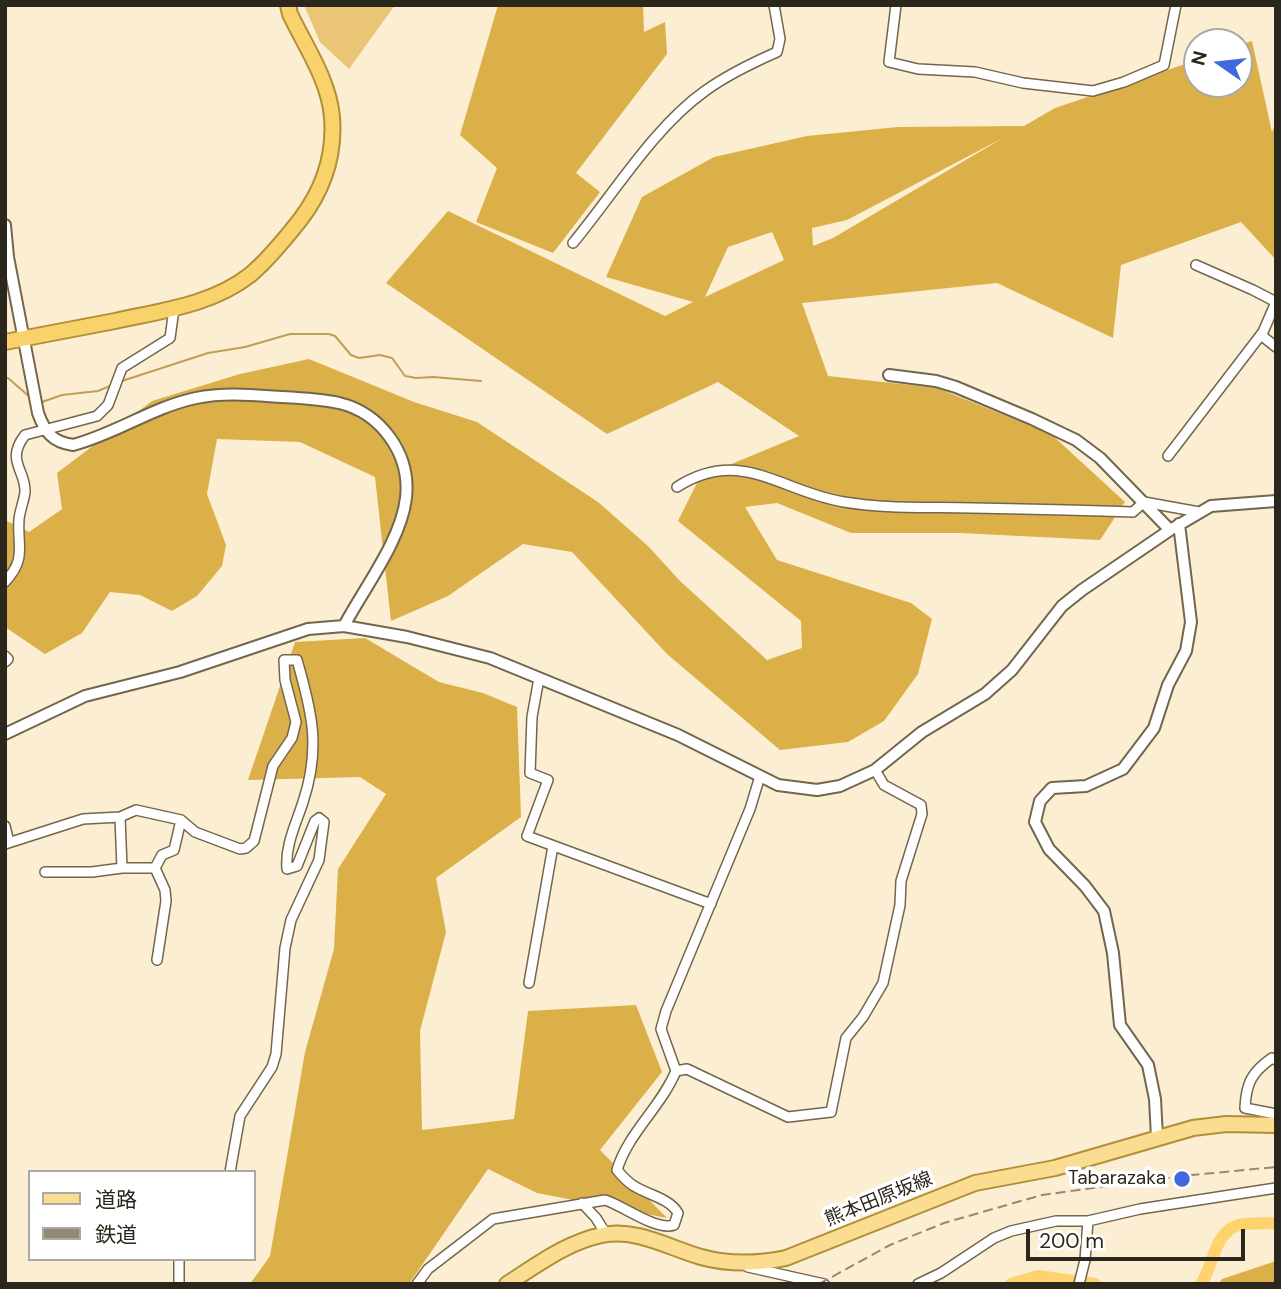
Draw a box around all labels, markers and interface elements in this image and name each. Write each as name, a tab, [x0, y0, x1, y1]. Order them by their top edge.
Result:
north arrow	[1183, 28, 1253, 98]
text: N	[1185, 49, 1213, 68]
street label: 熊本田原坂線	[822, 1168, 936, 1232]
place label: Tabarazaka	[1068, 1168, 1166, 1190]
marker: Tabarazaka	[1172, 1169, 1192, 1189]
legend	[28, 1170, 256, 1261]
text: 道路	[95, 1186, 137, 1214]
scale bar	[1029, 1216, 1248, 1260]
text: 鉄道	[95, 1221, 137, 1249]
text: 200 m	[1039, 1227, 1104, 1255]

